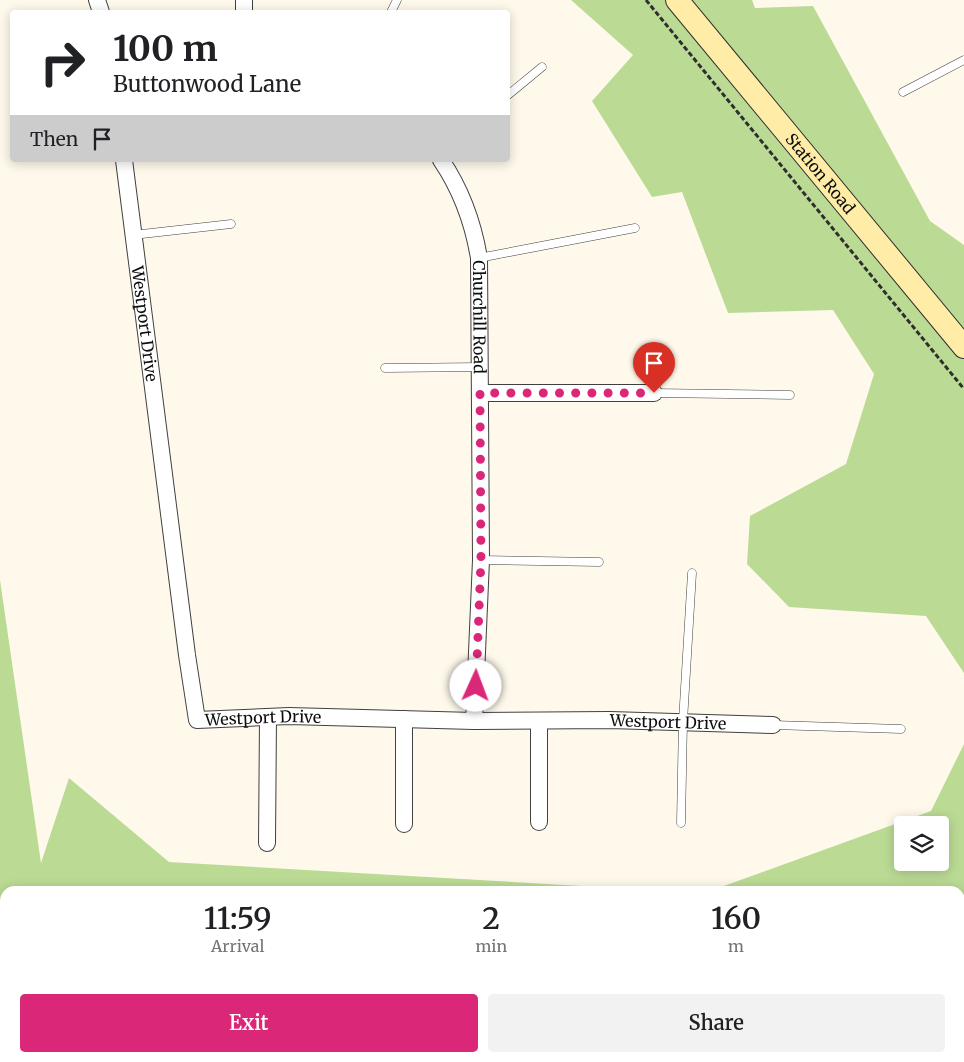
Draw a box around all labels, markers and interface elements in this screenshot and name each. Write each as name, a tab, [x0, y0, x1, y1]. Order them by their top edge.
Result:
text: 100 m	[113, 27, 218, 71]
icon: right	[30, 30, 95, 95]
text: Buttonwood Lane	[113, 70, 301, 98]
icon: arrive	[88, 125, 116, 153]
text: Then	[30, 127, 78, 151]
street label: Station Road	[781, 129, 860, 218]
street label: Churchill Road	[469, 260, 490, 374]
street label: Westport Drive	[127, 264, 162, 383]
pin	[633, 342, 675, 393]
icon: arrive	[640, 349, 668, 377]
position arrow	[449, 659, 501, 711]
street label: Westport Drive	[204, 706, 322, 730]
street label: Westport Drive	[609, 710, 727, 734]
map controls	[894, 816, 949, 871]
button: layers	[894, 816, 949, 871]
text: 11:59	[204, 899, 272, 937]
text: 2	[482, 899, 500, 937]
text: 160	[711, 899, 761, 937]
text: Arrival	[211, 936, 264, 956]
text: min	[475, 936, 507, 956]
text: m	[728, 936, 744, 956]
button: Exit	[20, 994, 478, 1052]
button: Share	[488, 994, 945, 1052]

